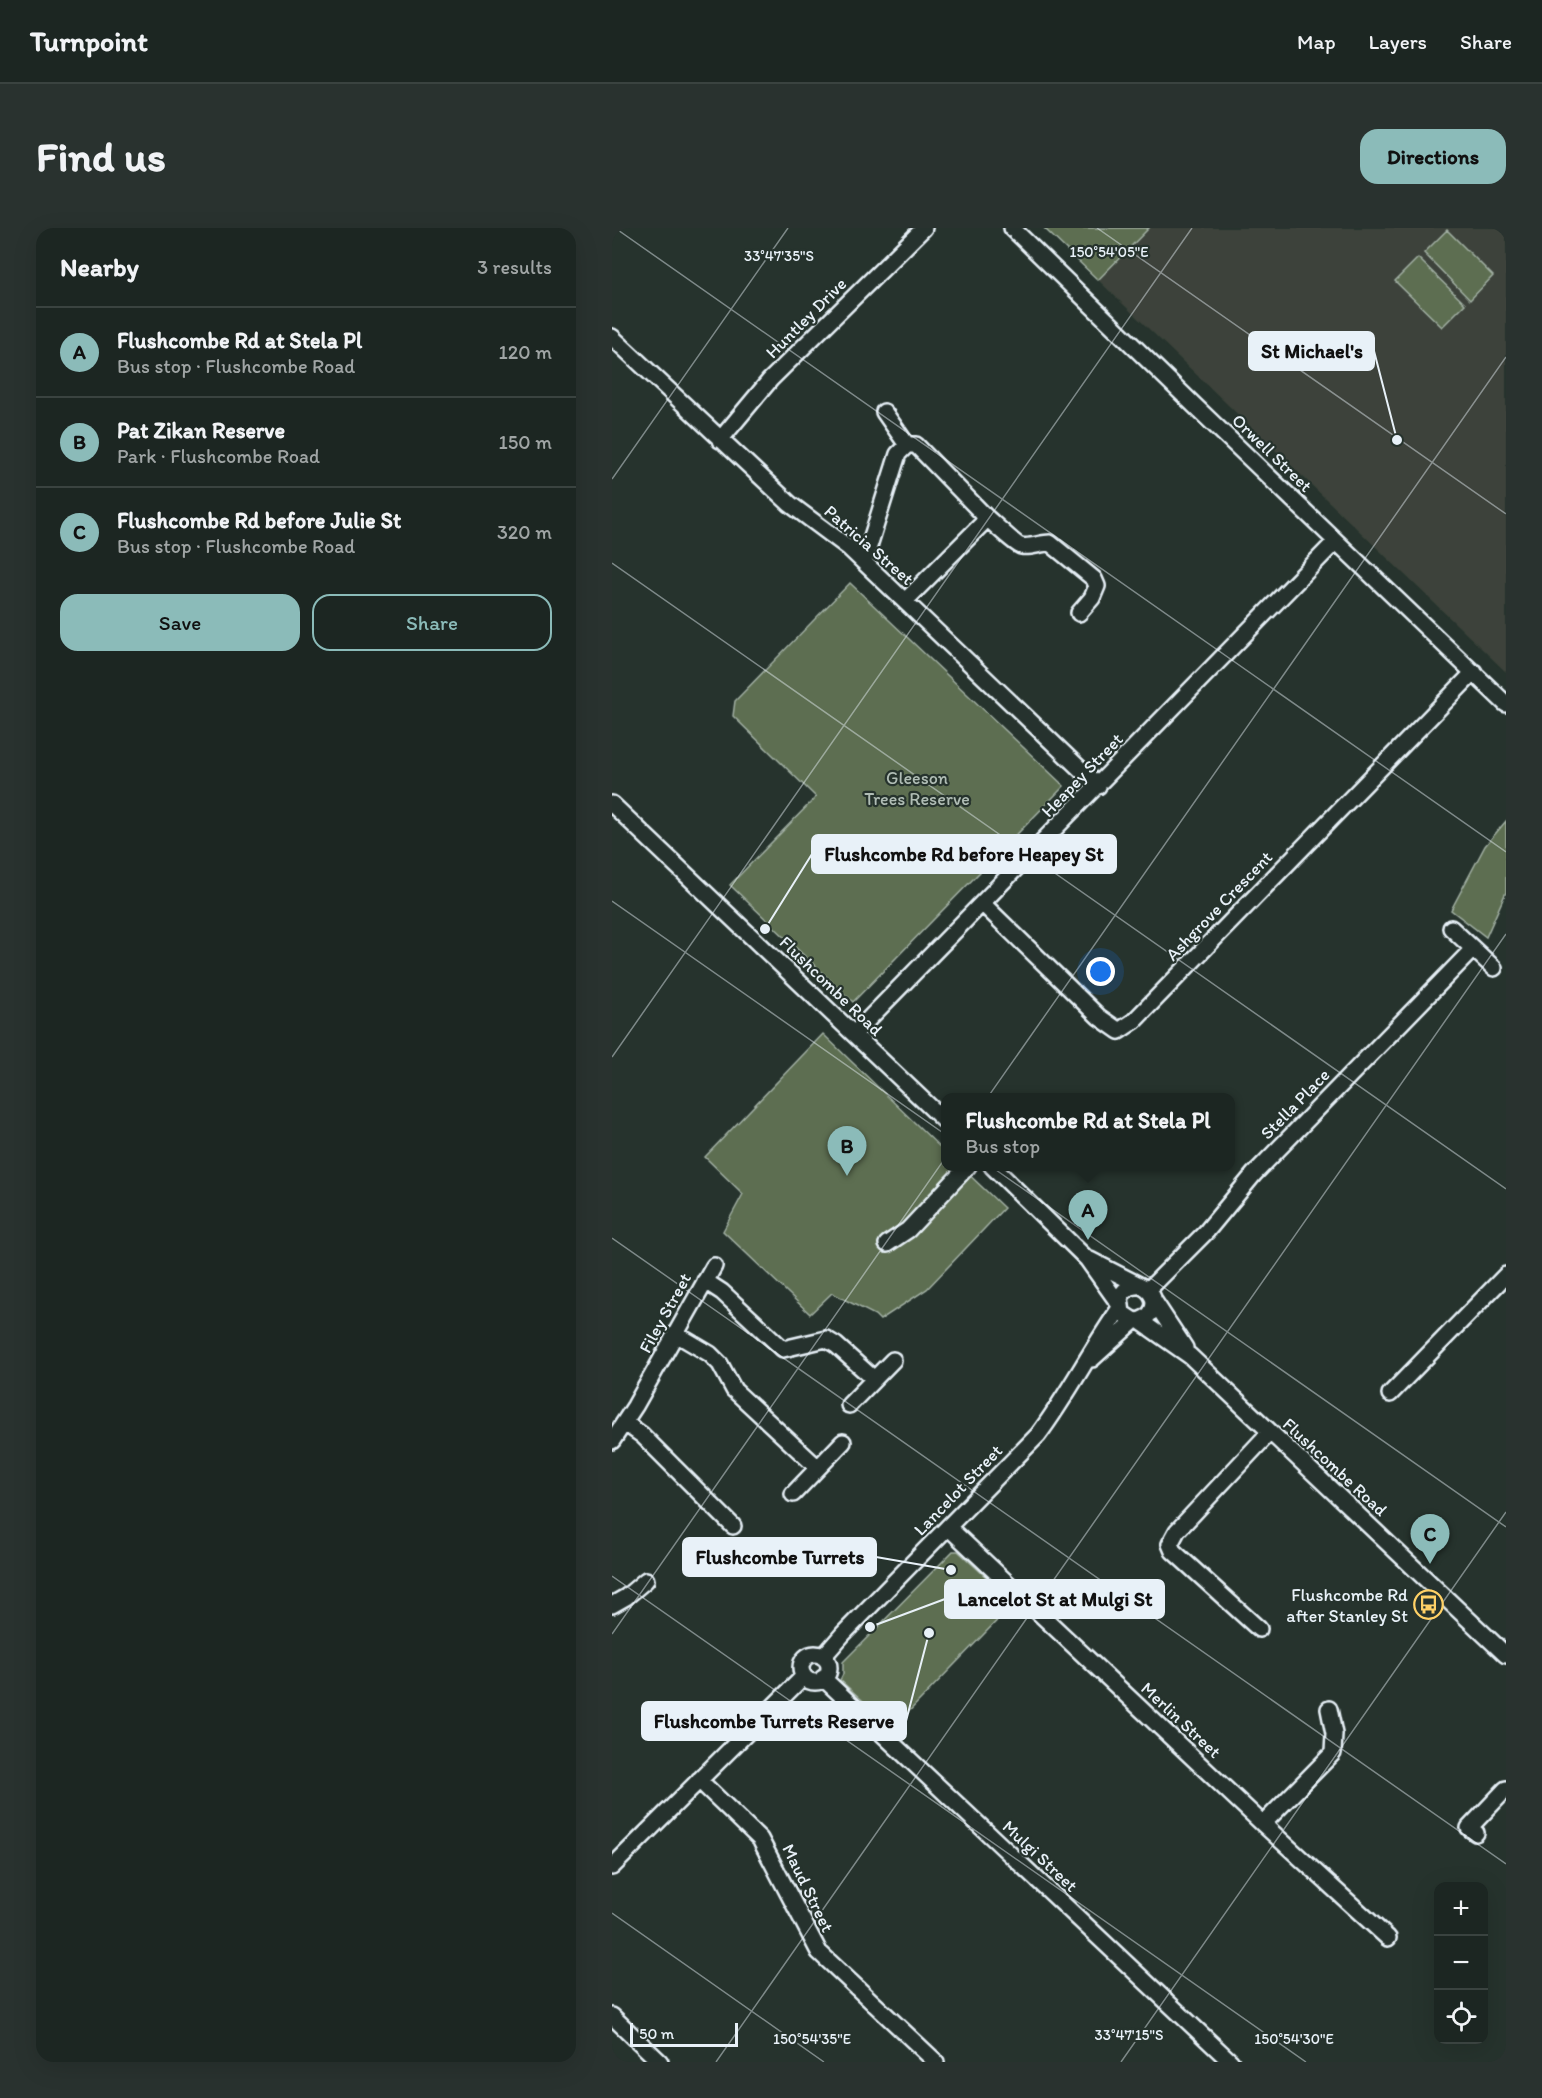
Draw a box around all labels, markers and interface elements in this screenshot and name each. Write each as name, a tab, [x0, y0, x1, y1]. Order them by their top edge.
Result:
text: Turnpoint	[30, 24, 148, 58]
text: Map	[1297, 29, 1336, 54]
text: Layers	[1369, 29, 1427, 54]
text: Share	[1460, 29, 1512, 54]
button: Directions	[1360, 129, 1506, 184]
text: Find us	[36, 131, 166, 182]
text: 150°54'05"E	[1069, 243, 1149, 261]
text: 33°47'35"S	[744, 247, 814, 265]
text: Nearby	[60, 251, 139, 283]
text: 3 results	[477, 255, 552, 279]
street label: Huntley Drive	[761, 273, 851, 363]
text: Flushcombe Rd at Stela Pl	[117, 327, 362, 354]
callout: St Michael's	[1249, 332, 1374, 370]
text: St Michael's	[1261, 339, 1363, 363]
text: A	[73, 340, 86, 364]
text: 120 m	[499, 340, 552, 364]
text: Bus stop · Flushcombe Road	[117, 354, 355, 378]
street label: Orwell Street	[1227, 409, 1317, 497]
text: Pat Zikan Reserve	[117, 417, 285, 444]
text: B	[73, 430, 86, 454]
text: 150 m	[499, 430, 552, 454]
text: Park · Flushcombe Road	[117, 444, 320, 468]
street label: Patricia Street	[820, 500, 918, 590]
text: Flushcombe Rd before Julie St	[117, 507, 401, 534]
text: C	[73, 520, 86, 544]
text: 320 m	[497, 520, 552, 544]
text: Bus stop · Flushcombe Road	[117, 534, 355, 558]
button: Save	[60, 594, 300, 651]
button: Share	[312, 594, 552, 651]
street label: Heapey Street	[1036, 728, 1128, 822]
park label: Gleeson Trees Reserve	[864, 767, 970, 810]
callout: Flushcombe Rd before Heapey St	[812, 835, 1116, 873]
text: Flushcombe Rd before Heapey St	[824, 842, 1104, 867]
street label: Ashgrove Crescent	[1161, 846, 1277, 966]
street label: Flushcombe Road	[775, 931, 887, 1041]
your location	[1086, 957, 1115, 986]
street label: Stella Place	[1256, 1064, 1334, 1144]
popup	[941, 1093, 1235, 1171]
text: Flushcombe Rd at Stela Pl	[965, 1107, 1211, 1134]
pin: B	[828, 1126, 866, 1176]
text: Bus stop	[965, 1134, 1040, 1158]
pin: A	[1068, 1190, 1108, 1240]
street label: Filey Street	[634, 1269, 696, 1357]
street label: Flushcombe Road	[1278, 1413, 1392, 1521]
street label: Lancelot Street	[909, 1440, 1007, 1540]
pin: C	[1410, 1514, 1450, 1564]
callout: Flushcombe Turrets	[683, 1538, 876, 1576]
text: Flushcombe Turrets	[696, 1545, 865, 1569]
callout: Lancelot St at Mulgi St	[945, 1580, 1164, 1618]
place label: Flushcombe Rd after Stanley St	[1286, 1584, 1408, 1627]
text: Lancelot St at Mulgi St	[957, 1587, 1153, 1612]
bus stop icon: Flushcombe Rd after Stanley St	[1413, 1589, 1445, 1621]
street label: Merlin Street	[1136, 1677, 1226, 1763]
callout: Flushcombe Turrets Reserve	[642, 1702, 906, 1740]
text: Flushcombe Turrets Reserve	[654, 1709, 895, 1733]
street label: Mulgi Street	[998, 1816, 1082, 1897]
street label: Maud Street	[777, 1840, 839, 1936]
map controls	[1434, 1882, 1488, 2044]
button: +	[1434, 1882, 1488, 1936]
button: −	[1434, 1936, 1488, 1990]
button: locate	[1434, 1990, 1488, 2044]
scale bar	[630, 2020, 738, 2048]
text: 50 m	[639, 2024, 674, 2043]
text: 33°47'15"S	[1095, 2026, 1163, 2044]
text: 150°54'35"E	[773, 2030, 851, 2048]
text: 150°54'30"E	[1254, 2030, 1334, 2048]

